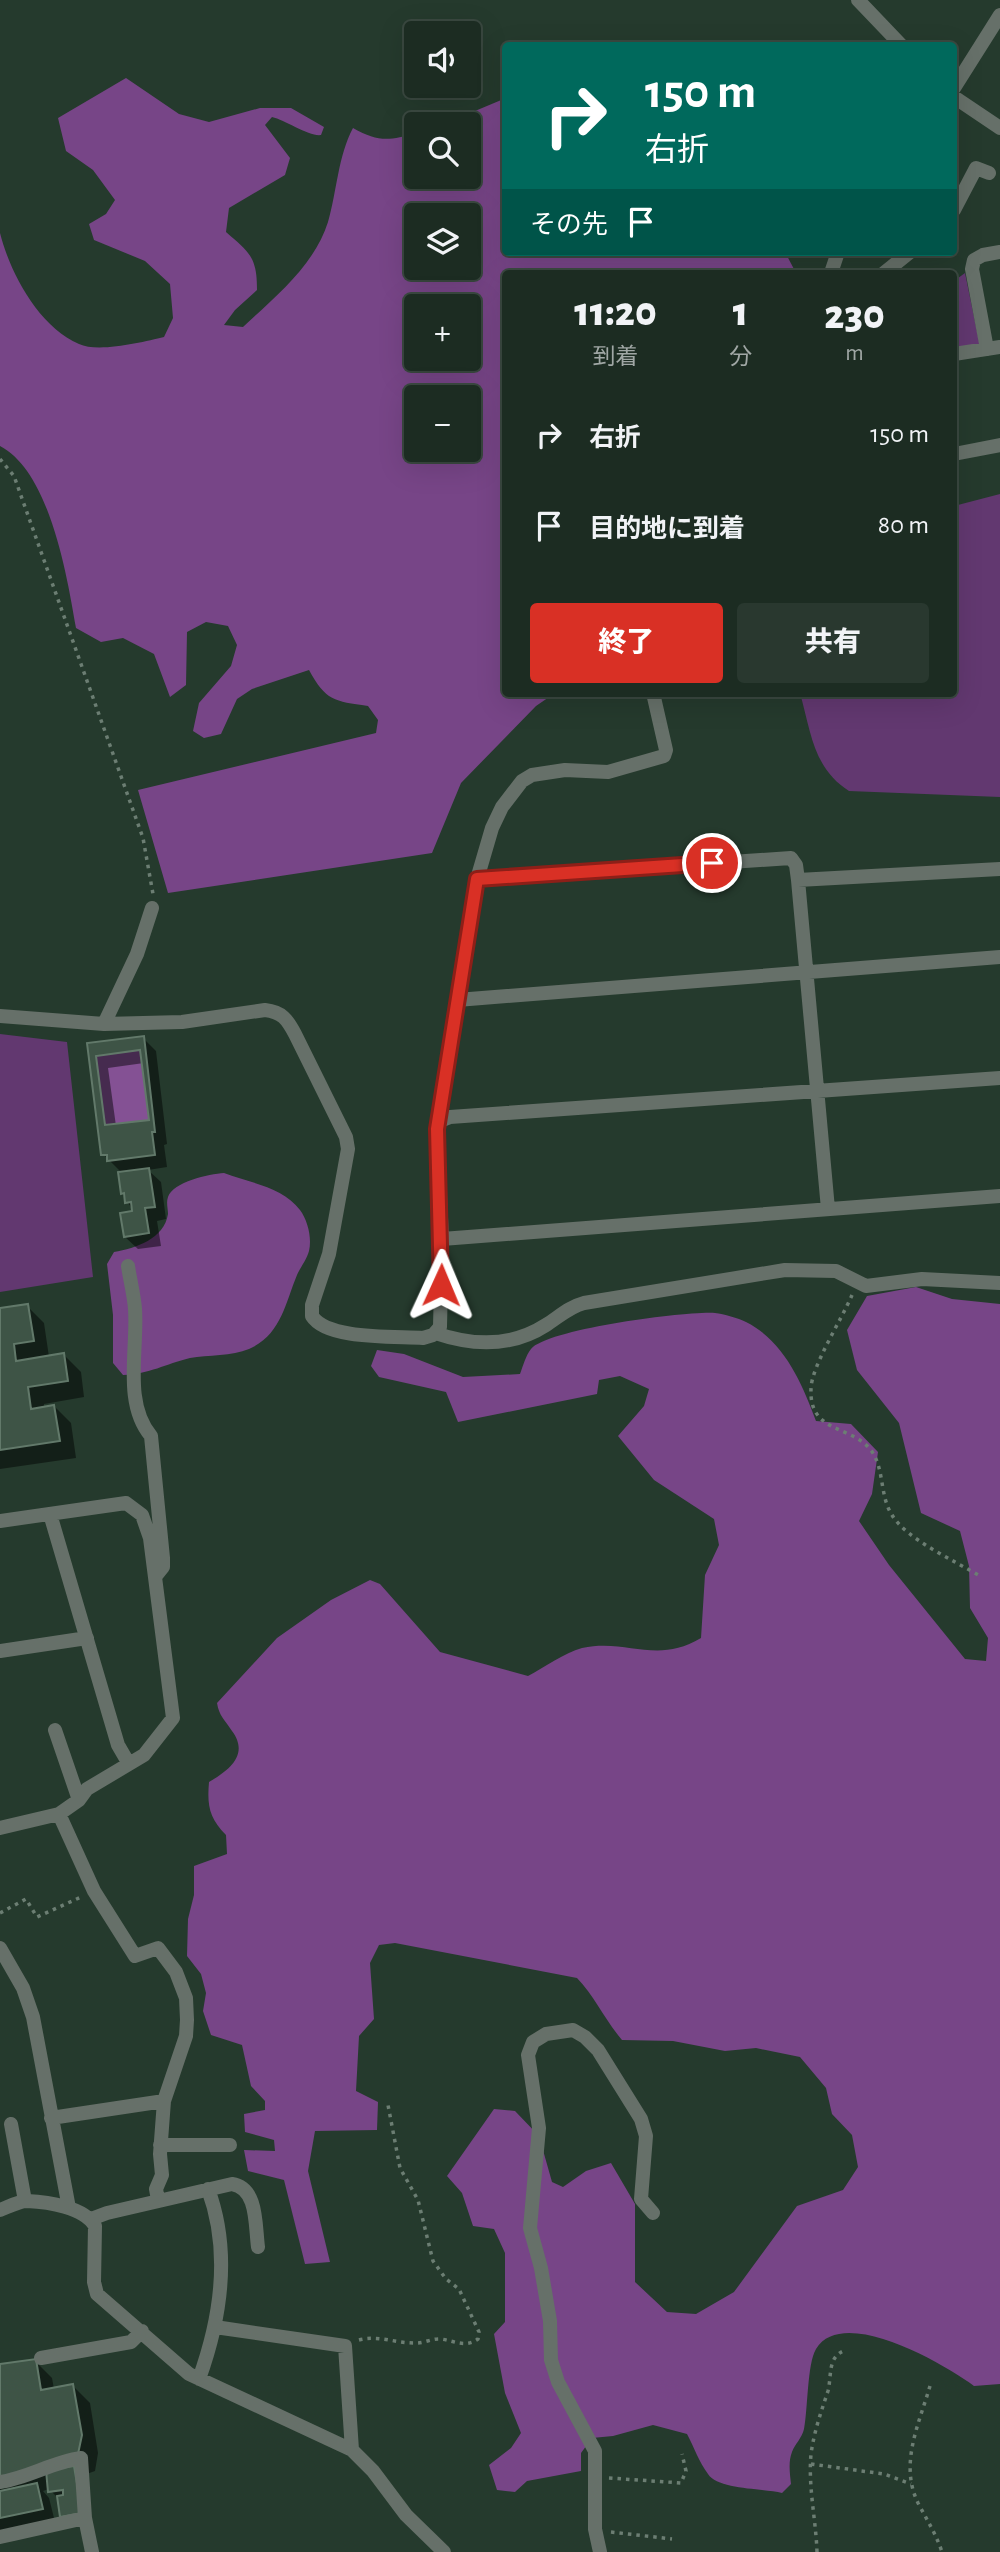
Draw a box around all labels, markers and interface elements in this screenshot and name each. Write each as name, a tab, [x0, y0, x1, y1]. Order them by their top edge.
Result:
map controls	[404, 21, 481, 462]
button: sound	[404, 21, 481, 98]
text: 150 m	[645, 68, 756, 117]
icon: right	[530, 70, 621, 161]
button: search	[404, 112, 481, 189]
text: 右折	[645, 134, 709, 166]
button: layers	[404, 203, 481, 280]
icon: arrive	[622, 203, 660, 241]
text: その先	[530, 212, 608, 238]
text: 11:20	[574, 291, 657, 333]
text: 1	[733, 291, 748, 333]
button: +	[404, 294, 481, 371]
text: 230	[824, 294, 885, 336]
text: m	[845, 342, 864, 365]
text: 到着	[593, 346, 639, 369]
text: 分	[729, 346, 752, 369]
button: −	[404, 385, 481, 462]
icon: right	[530, 416, 568, 454]
text: 150 m	[870, 421, 929, 447]
text: 右折	[589, 425, 641, 451]
icon: arrive	[530, 507, 568, 545]
text: 80 m	[878, 512, 929, 538]
text: 目的地に到着	[589, 516, 745, 542]
button: 終了	[530, 603, 723, 683]
button: 共有	[737, 603, 929, 683]
pin	[682, 833, 742, 893]
icon: arrive	[693, 844, 731, 882]
position arrow	[404, 1248, 478, 1322]

